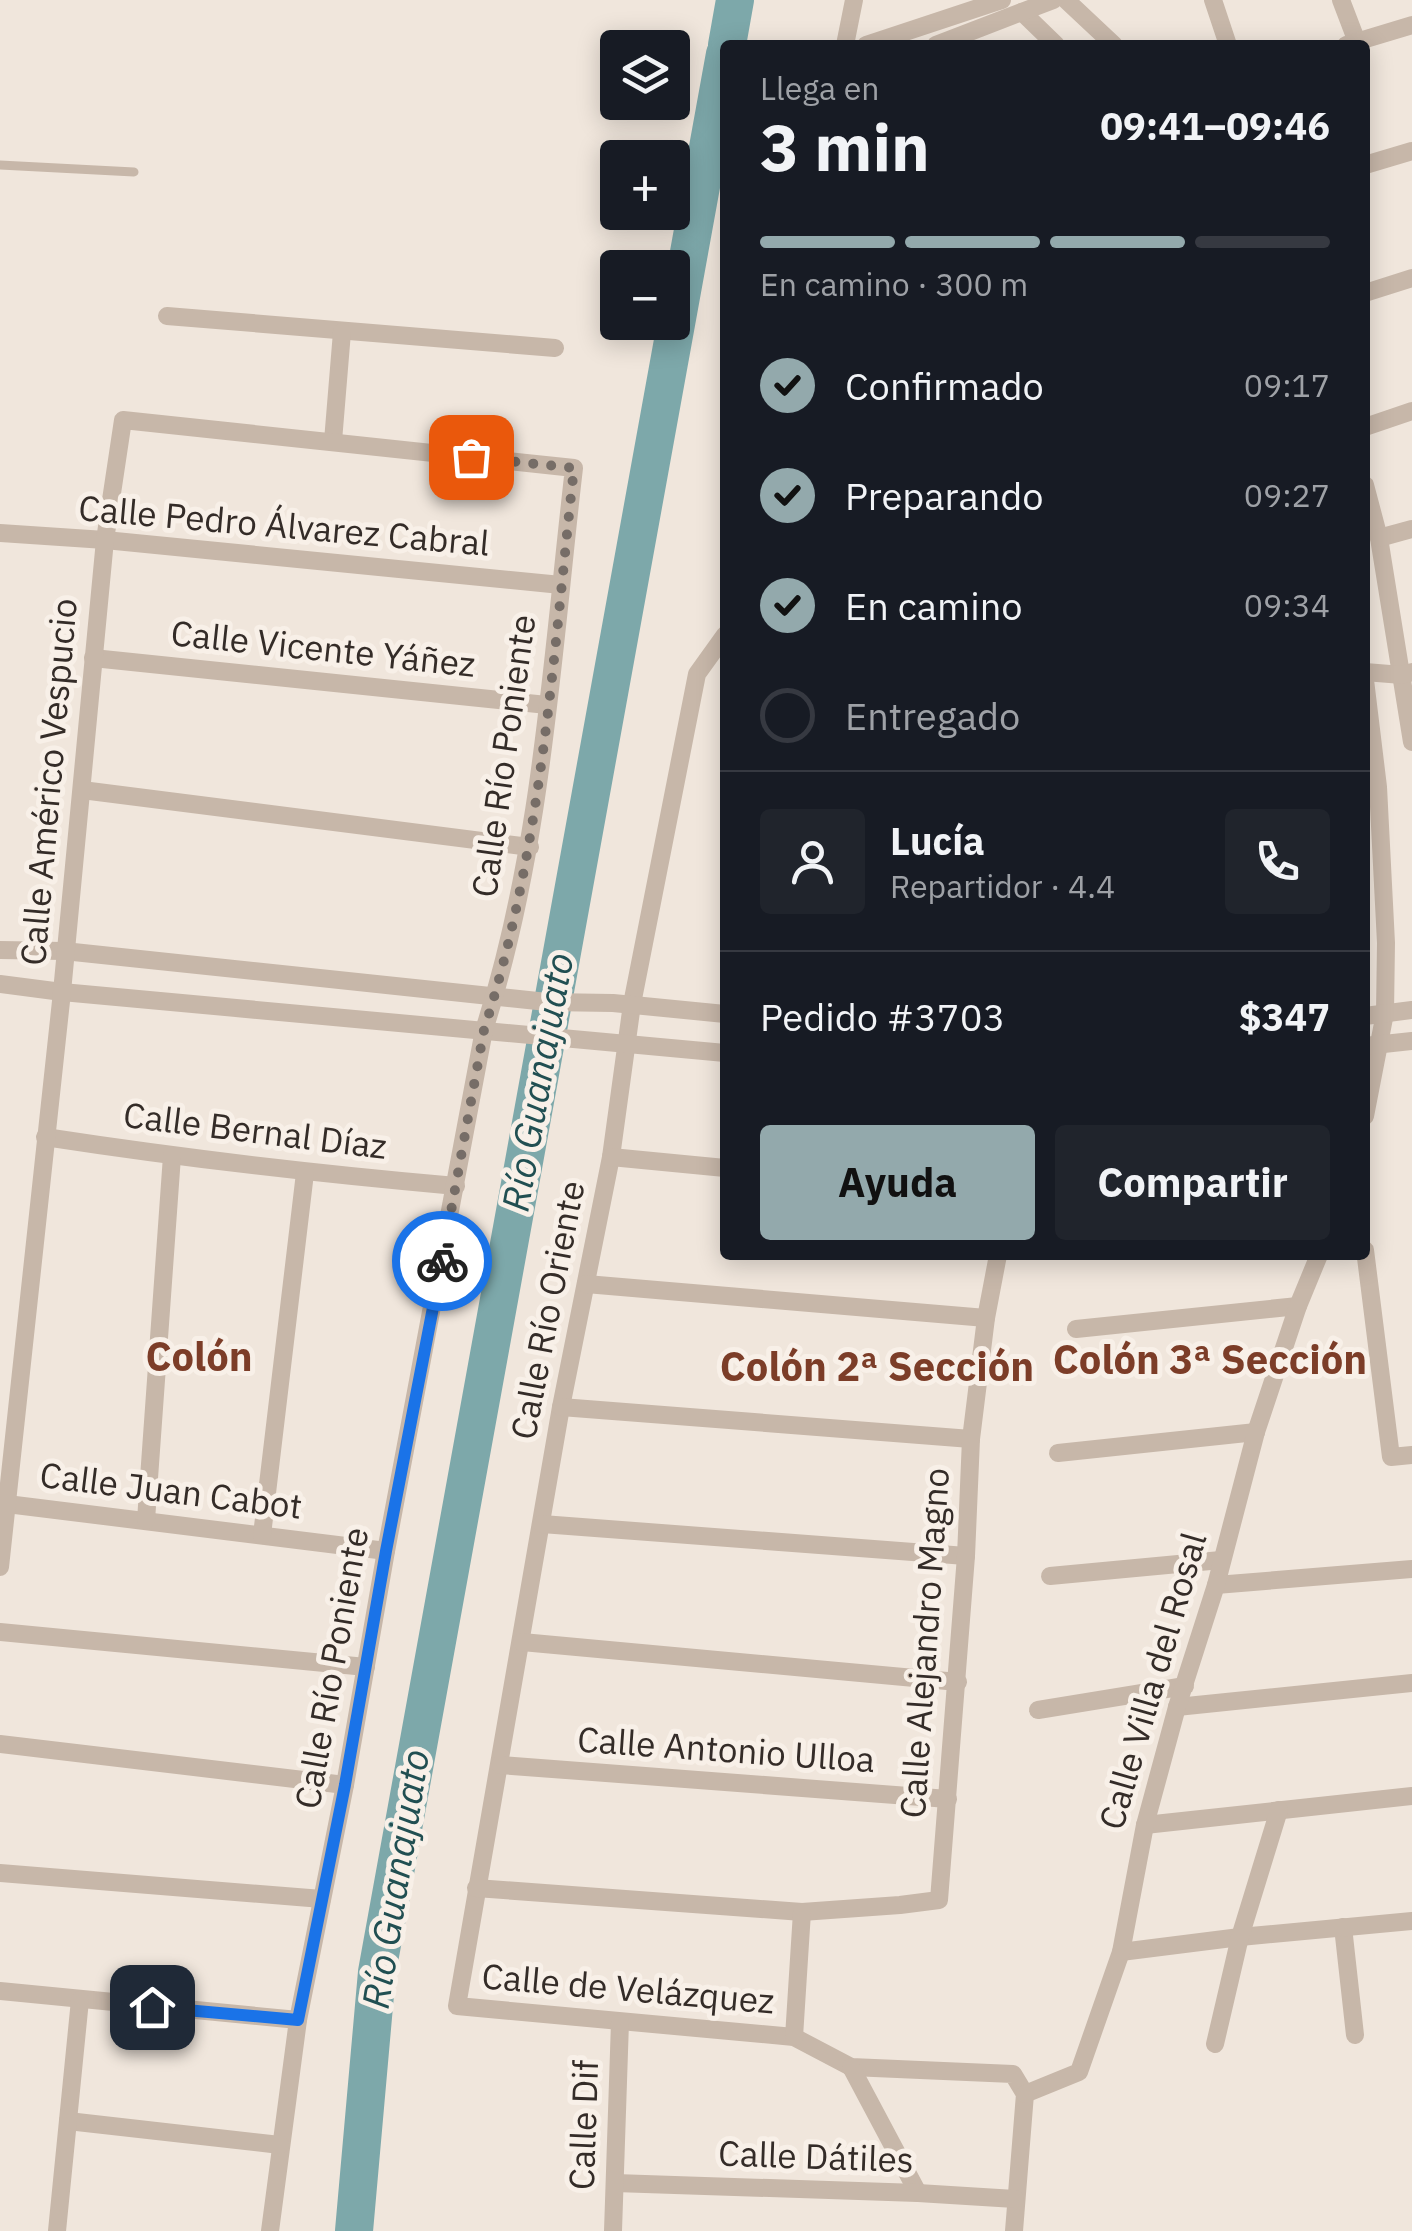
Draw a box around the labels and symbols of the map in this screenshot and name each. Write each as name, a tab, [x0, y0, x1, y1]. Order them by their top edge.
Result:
pin	[429, 415, 514, 500]
street label: Calle Pedro Álvarez Cabral	[77, 484, 491, 566]
street label: Calle Américo Vespucio	[9, 596, 87, 967]
street label: Calle Vicente Yáñez	[169, 609, 478, 687]
street label: Calle Río Poniente	[460, 612, 546, 900]
water label: Río Guanajuato	[490, 949, 583, 1215]
street label: Calle Bernal Díaz	[121, 1091, 390, 1169]
street label: Calle Río Oriente	[499, 1177, 595, 1443]
courier	[392, 1211, 492, 1311]
district label: Colón	[145, 1330, 253, 1382]
district label: Colón 3ª Sección	[1053, 1333, 1367, 1385]
district label: Colón 2ª Sección	[720, 1340, 1034, 1392]
street label: Calle Juan Cabot	[37, 1451, 305, 1529]
street label: Calle Alejandro Magno	[889, 1466, 959, 1820]
street label: Calle Río Poniente	[284, 1524, 378, 1812]
street label: Calle Villa del Rosal	[1088, 1527, 1216, 1834]
street label: Calle Antonio Ulloa	[576, 1716, 876, 1782]
water label: Río Guanajuato	[350, 1746, 439, 2012]
street label: Calle de Velázquez	[480, 1952, 776, 2024]
pin	[110, 1965, 195, 2050]
street label: Calle Dif	[558, 2059, 608, 2191]
street label: Calle Dátiles	[717, 2130, 915, 2182]

